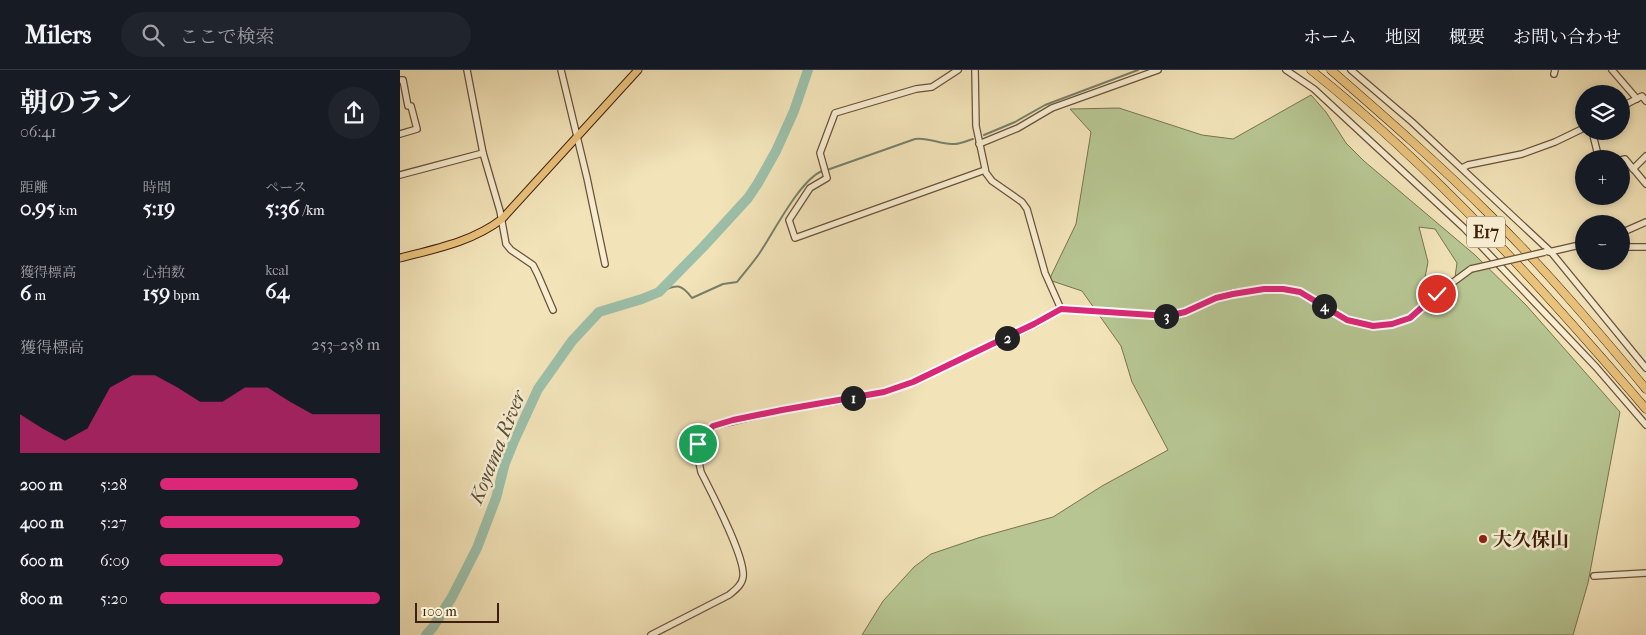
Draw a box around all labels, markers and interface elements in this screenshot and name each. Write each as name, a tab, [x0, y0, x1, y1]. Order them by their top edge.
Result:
search box	[121, 12, 471, 57]
text: Milers	[25, 21, 91, 49]
icon: search	[139, 21, 167, 49]
text: ここで検索	[179, 26, 274, 48]
text: ホーム	[1303, 27, 1357, 48]
text: 地図	[1385, 27, 1421, 48]
text: 概要	[1449, 27, 1485, 48]
text: お問い合わせ	[1513, 27, 1621, 48]
map controls	[1575, 85, 1630, 270]
button: layers	[1575, 85, 1630, 140]
text: 朝のラン	[20, 86, 132, 119]
button: share	[328, 87, 380, 139]
text: 06:41	[20, 122, 57, 141]
button: +	[1575, 150, 1630, 205]
text: 距離	[20, 179, 48, 196]
text: 時間	[143, 179, 171, 196]
text: ペース	[265, 179, 307, 196]
text: 0.95	[20, 196, 55, 220]
text: 5:19	[143, 196, 175, 220]
text: 5:36	[265, 196, 299, 220]
text: km	[55, 202, 77, 219]
text: /km	[299, 202, 325, 219]
button: −	[1575, 215, 1630, 270]
road number: E17	[1467, 216, 1505, 248]
text: kcal	[265, 262, 289, 279]
text: 獲得標高	[20, 264, 76, 281]
text: 心拍数	[143, 264, 185, 281]
pin	[1416, 273, 1458, 315]
text: 64	[265, 279, 289, 303]
icon: check	[1423, 280, 1451, 308]
text: 6	[20, 281, 31, 305]
text: 159	[143, 281, 170, 305]
text: m	[31, 287, 46, 304]
text: bpm	[170, 287, 200, 304]
pin: 4	[1312, 294, 1336, 318]
text: 4	[1320, 298, 1329, 315]
pin: 3	[1154, 304, 1178, 328]
text: 3	[1164, 308, 1169, 325]
pin: 2	[994, 326, 1020, 350]
text: 2	[1004, 330, 1011, 347]
text: 253–258 m	[311, 335, 380, 354]
text: 獲得標高	[20, 338, 84, 357]
water label: Koyama River	[464, 385, 531, 509]
pin: 1	[840, 386, 866, 410]
text: 1	[851, 390, 856, 407]
pin	[677, 423, 719, 465]
icon: arrive	[684, 430, 712, 458]
text: 200 m	[20, 475, 63, 494]
text: 5:28	[100, 475, 127, 494]
text: 400 m	[20, 513, 64, 532]
text: 5:27	[100, 513, 127, 532]
place label: 大久保山	[1493, 529, 1569, 551]
marker: 大久保山	[1477, 533, 1489, 545]
text: 600 m	[20, 551, 63, 570]
text: 6:09	[100, 551, 130, 570]
text: 800 m	[20, 589, 62, 608]
text: 5:20	[100, 589, 128, 608]
scale bar	[415, 600, 499, 623]
text: 100 m	[422, 603, 457, 620]

